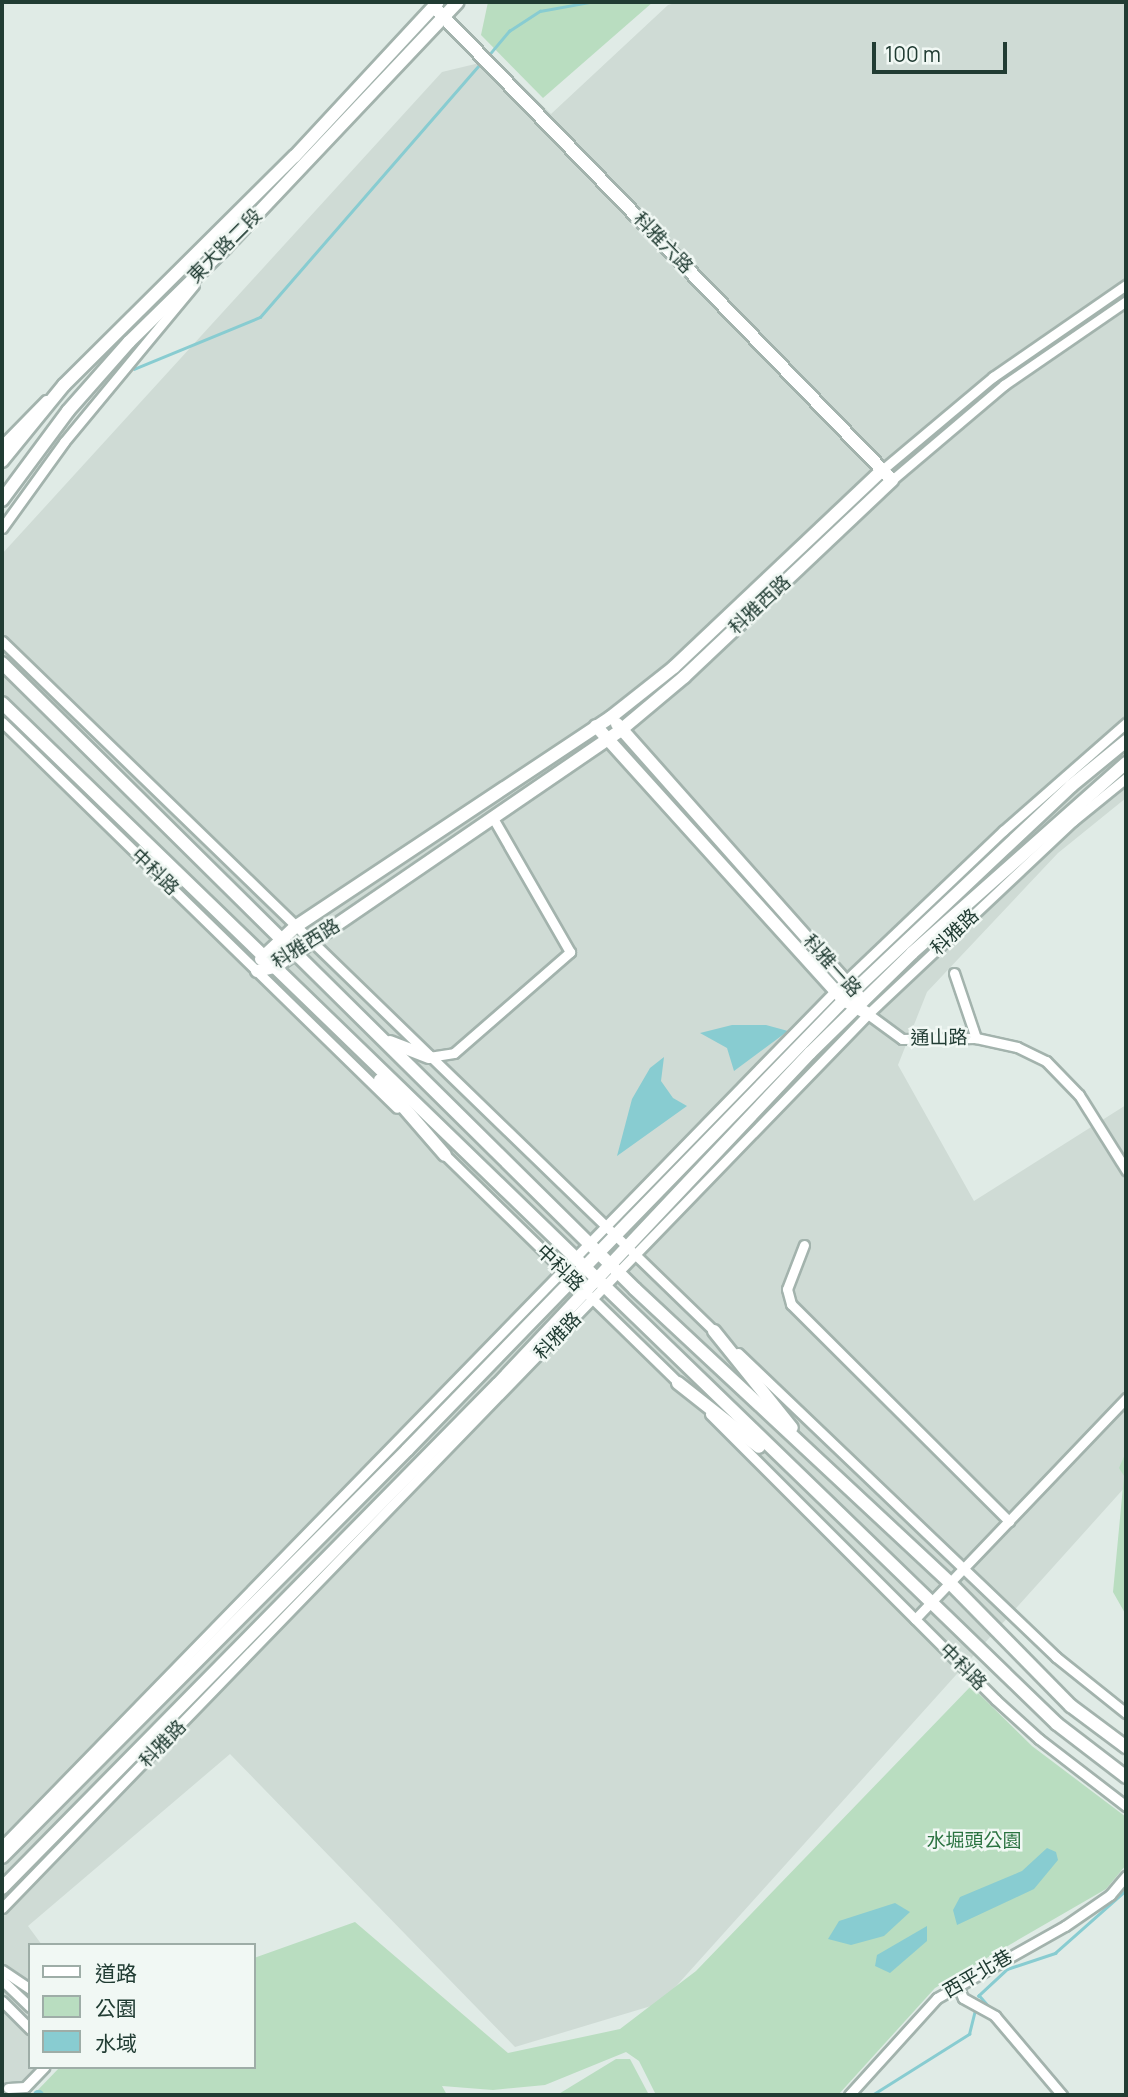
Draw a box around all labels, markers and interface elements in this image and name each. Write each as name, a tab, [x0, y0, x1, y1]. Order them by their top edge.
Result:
scale bar	[876, 28, 1011, 72]
text: 100 m	[885, 40, 941, 68]
street label: 東大路二段	[183, 204, 267, 288]
street label: 科雅六路	[628, 208, 698, 278]
street label: 科雅西路	[724, 571, 796, 639]
street label: 中科路	[127, 844, 183, 900]
street label: 科雅路	[926, 904, 984, 960]
street label: 科雅西路	[268, 914, 344, 974]
street label: 科雅一路	[798, 930, 866, 1002]
street label: 通山路	[910, 1026, 968, 1050]
street label: 中科路	[532, 1240, 588, 1296]
street label: 科雅路	[530, 1308, 586, 1364]
street label: 中科路	[935, 1639, 991, 1695]
street label: 科雅路	[135, 1716, 191, 1772]
park label: 水堀頭公園	[927, 1830, 1021, 1852]
legend	[28, 1943, 256, 2069]
street label: 西平北巷	[939, 1945, 1017, 2003]
text: 道路	[95, 1959, 137, 1987]
text: 公園	[95, 1994, 137, 2022]
text: 水域	[95, 2029, 137, 2057]

